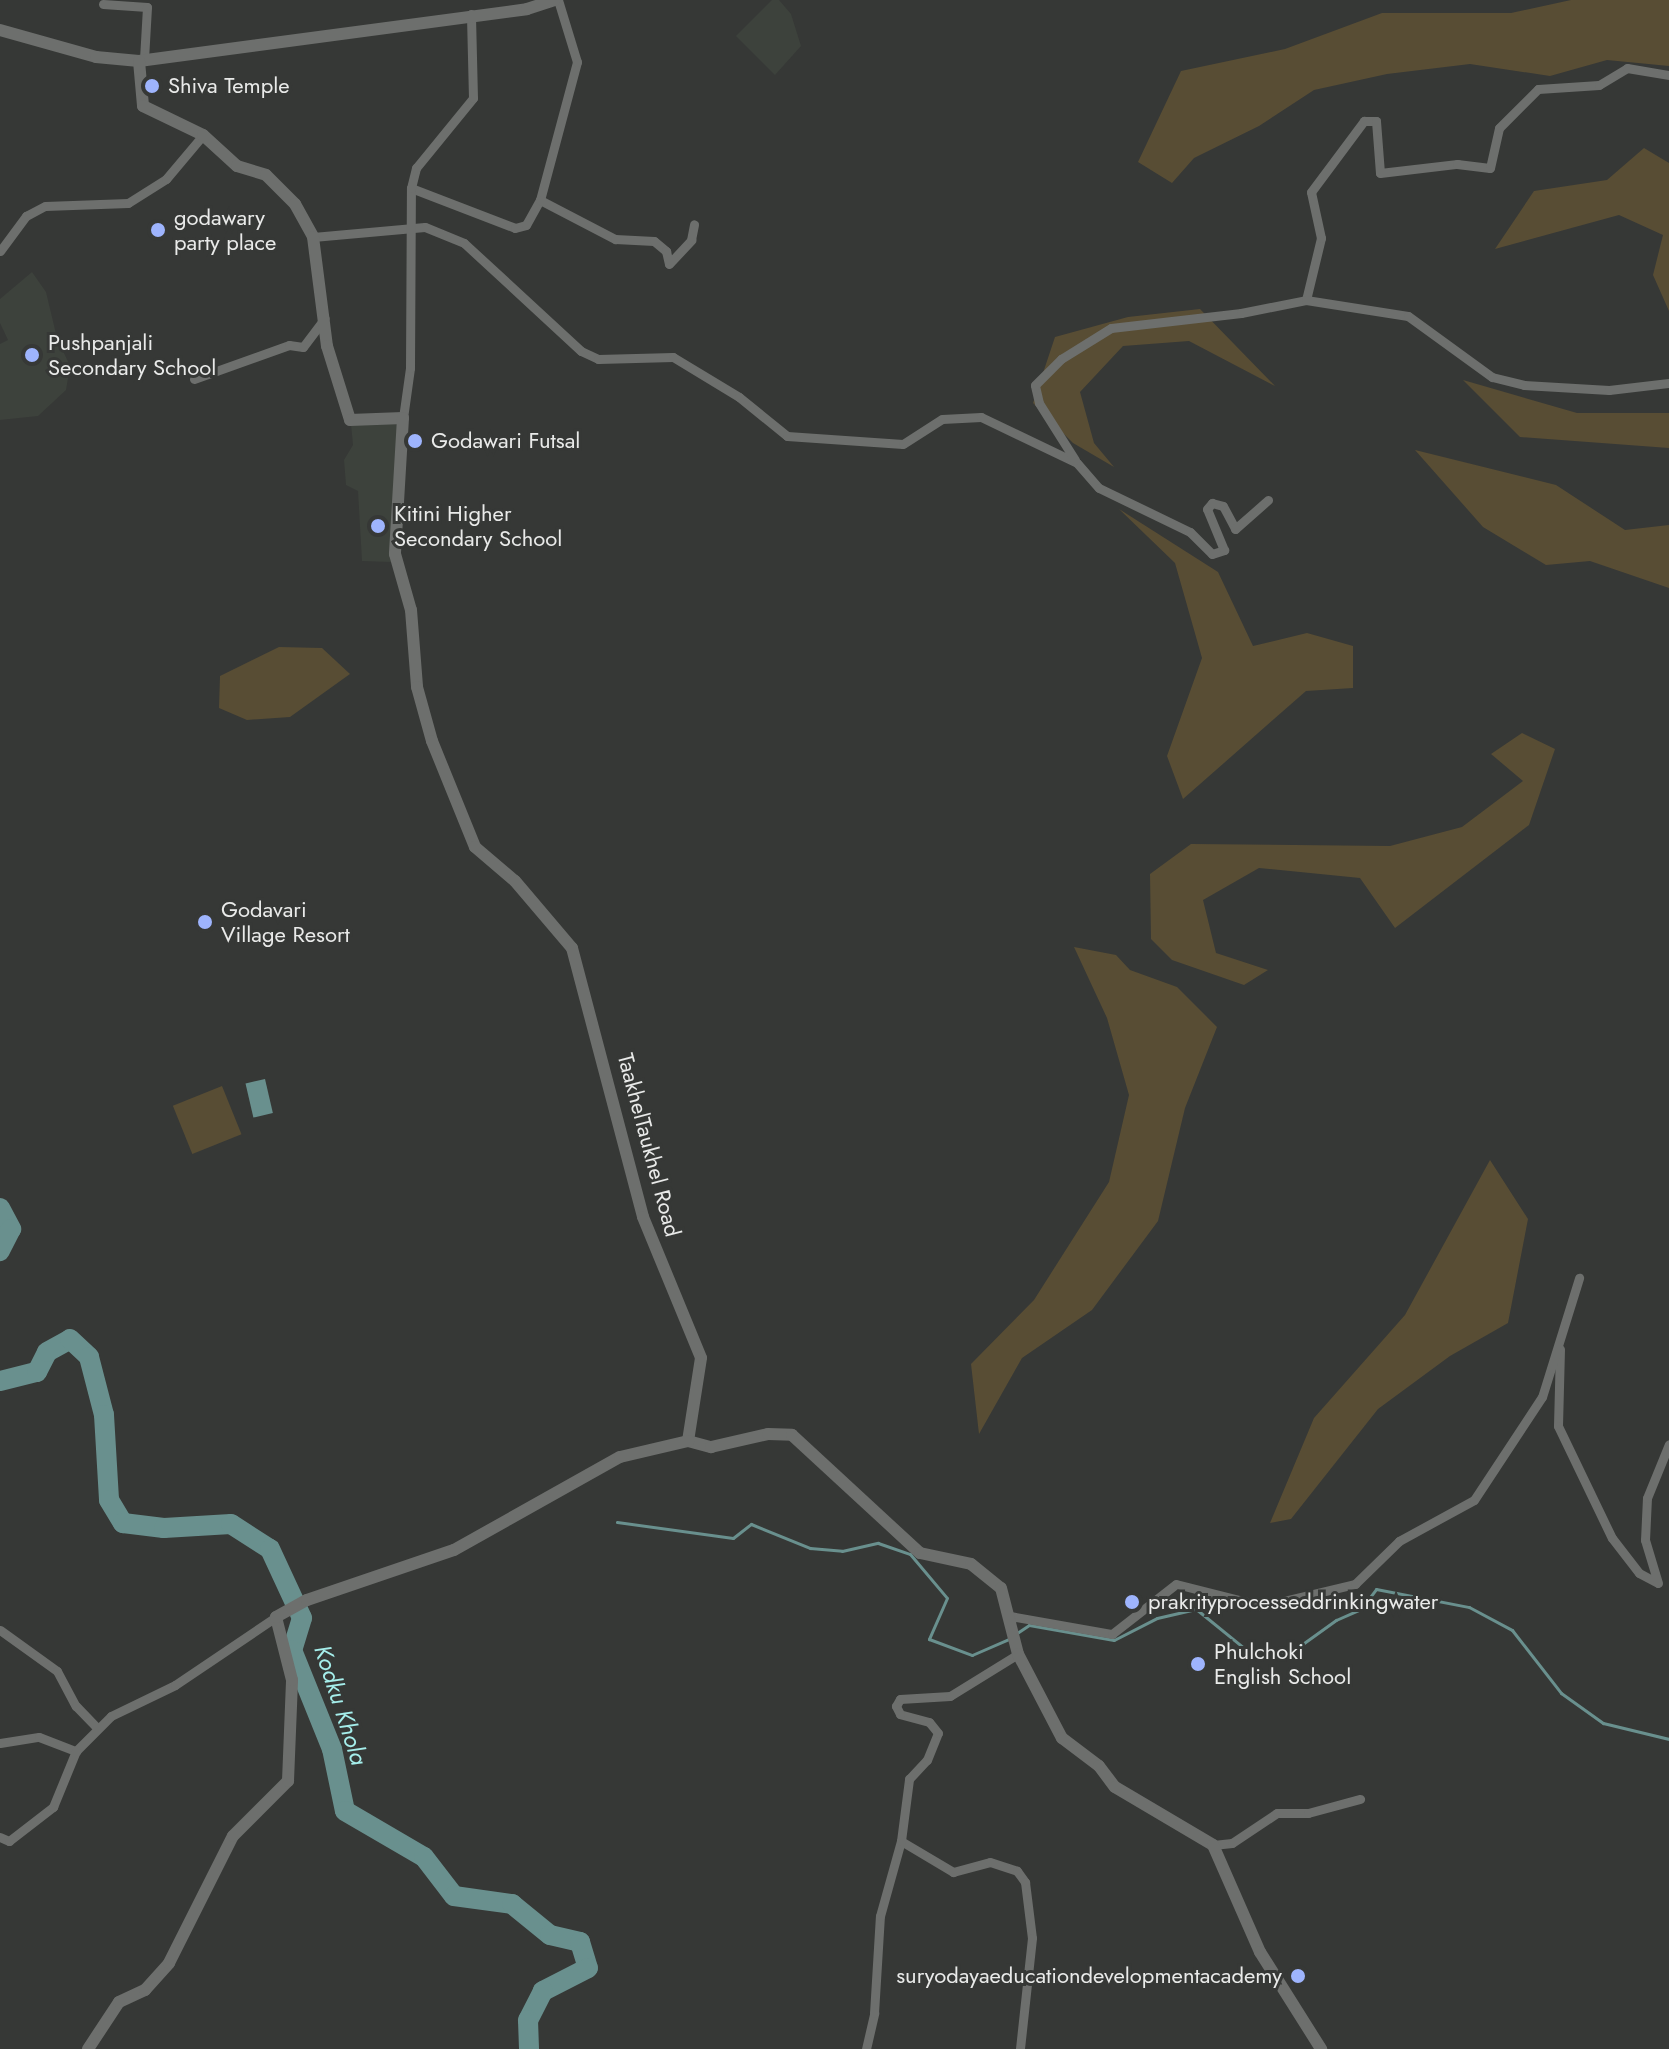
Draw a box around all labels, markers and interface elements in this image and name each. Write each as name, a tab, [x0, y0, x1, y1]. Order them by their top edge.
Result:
place label: Shiva Temple	[168, 73, 290, 99]
marker: Shiva Temple	[143, 77, 161, 95]
place label: godawary party place	[174, 204, 276, 256]
marker: godawary party place	[149, 221, 167, 239]
place label: Pushpanjali Secondary School	[48, 329, 216, 380]
marker: Pushpanjali Secondary School	[23, 346, 41, 364]
place label: Godawari Futsal	[431, 428, 580, 454]
marker: Godawari Futsal	[406, 432, 424, 450]
place label: Kitini Higher Secondary School	[394, 500, 562, 552]
marker: Kitini Higher Secondary School	[369, 517, 387, 535]
place label: Godavari Village Resort	[221, 896, 350, 948]
marker: Godavari Village Resort	[196, 913, 214, 931]
street label: TaakhelTaukhel Road	[612, 1050, 686, 1240]
place label: prakrityprocesseddrinkingwater	[1148, 1589, 1438, 1615]
marker: prakrityprocesseddrinkingwater	[1123, 1593, 1141, 1611]
place label: Phulchoki English School	[1214, 1638, 1351, 1690]
water label: Kodku Khola	[308, 1641, 374, 1769]
marker: Phulchoki English School	[1189, 1655, 1207, 1673]
place label: suryodayaeducationdevelopmentacademy	[896, 1963, 1282, 1989]
marker: suryodayaeducationdevelopmentacademy	[1289, 1967, 1307, 1985]

